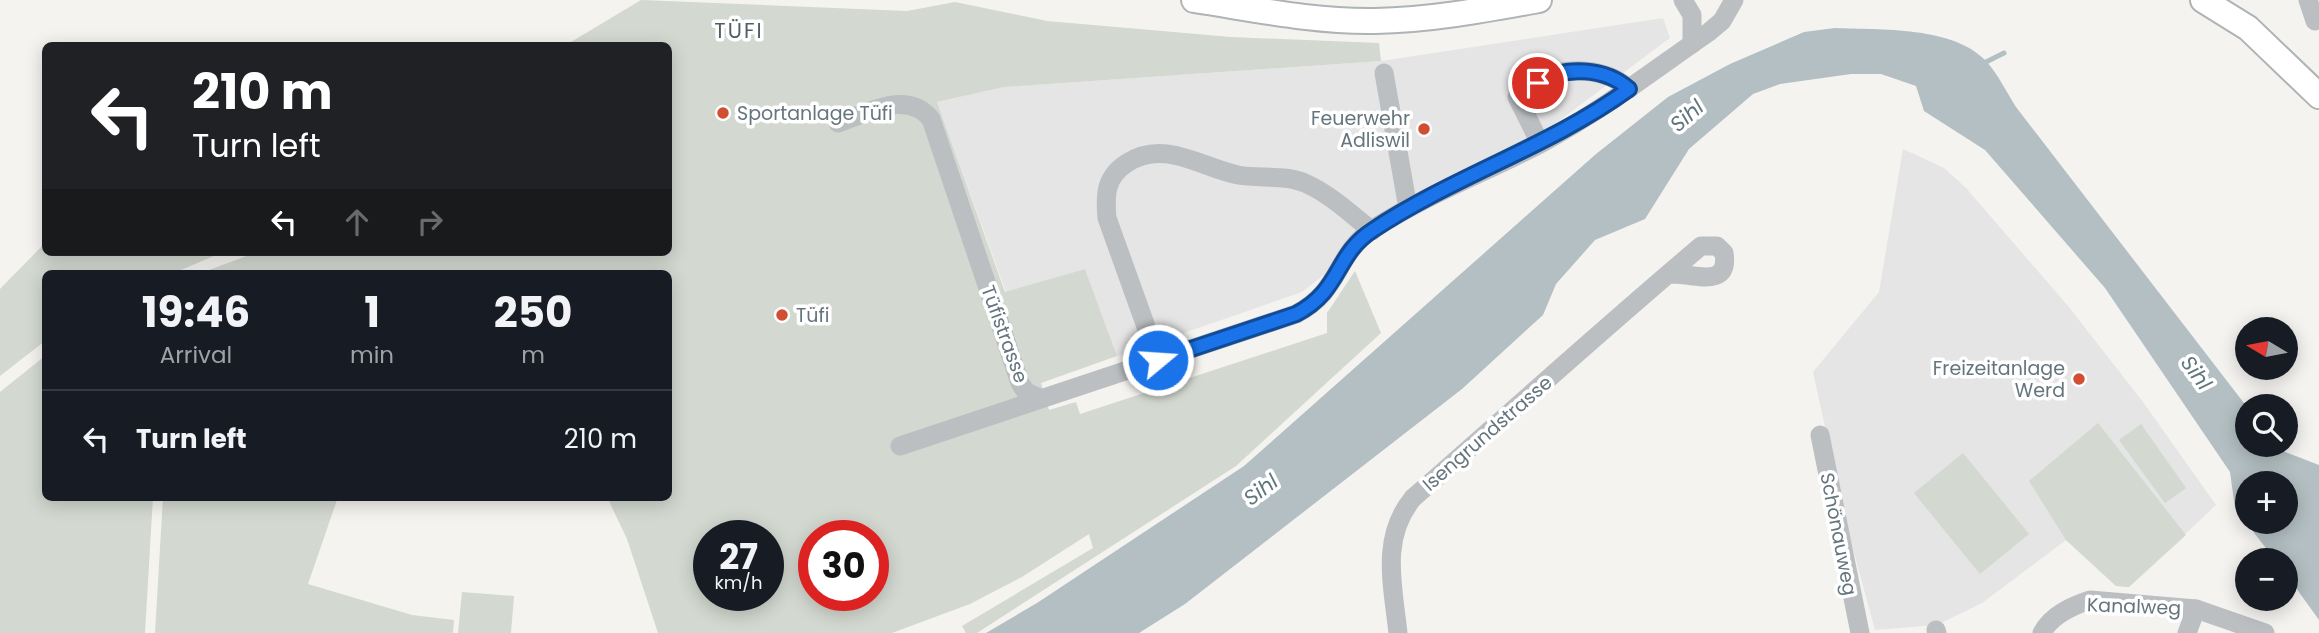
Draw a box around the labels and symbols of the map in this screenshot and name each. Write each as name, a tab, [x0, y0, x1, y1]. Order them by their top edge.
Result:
district label: TÜFI	[714, 16, 764, 45]
pin	[1508, 53, 1568, 113]
water label: Sihl	[1664, 92, 1710, 138]
place label: Sportanlage Tüfi	[737, 100, 893, 127]
marker: Sportanlage Tüfi	[715, 105, 731, 121]
place label: Feuerwehr Adliswil	[1311, 105, 1410, 154]
marker: Feuerwehr Adliswil	[1416, 121, 1432, 137]
street label: Tüfistrasse	[974, 282, 1035, 387]
place label: Tüfi	[796, 302, 829, 329]
marker: Tüfi	[774, 307, 790, 323]
north arrow	[2235, 317, 2298, 380]
position arrow	[1121, 323, 1195, 397]
water label: Sihl	[2174, 350, 2219, 396]
place label: Freizeitanlage Werd	[1933, 355, 2065, 404]
street label: Isengrundstrasse	[1417, 369, 1558, 497]
marker: Freizeitanlage Werd	[2071, 371, 2087, 387]
water label: Sihl	[1238, 467, 1284, 512]
street label: Schönauweg	[1813, 470, 1864, 598]
speed limit sign: 30	[798, 520, 889, 611]
street label: Kanalweg	[2086, 591, 2181, 622]

